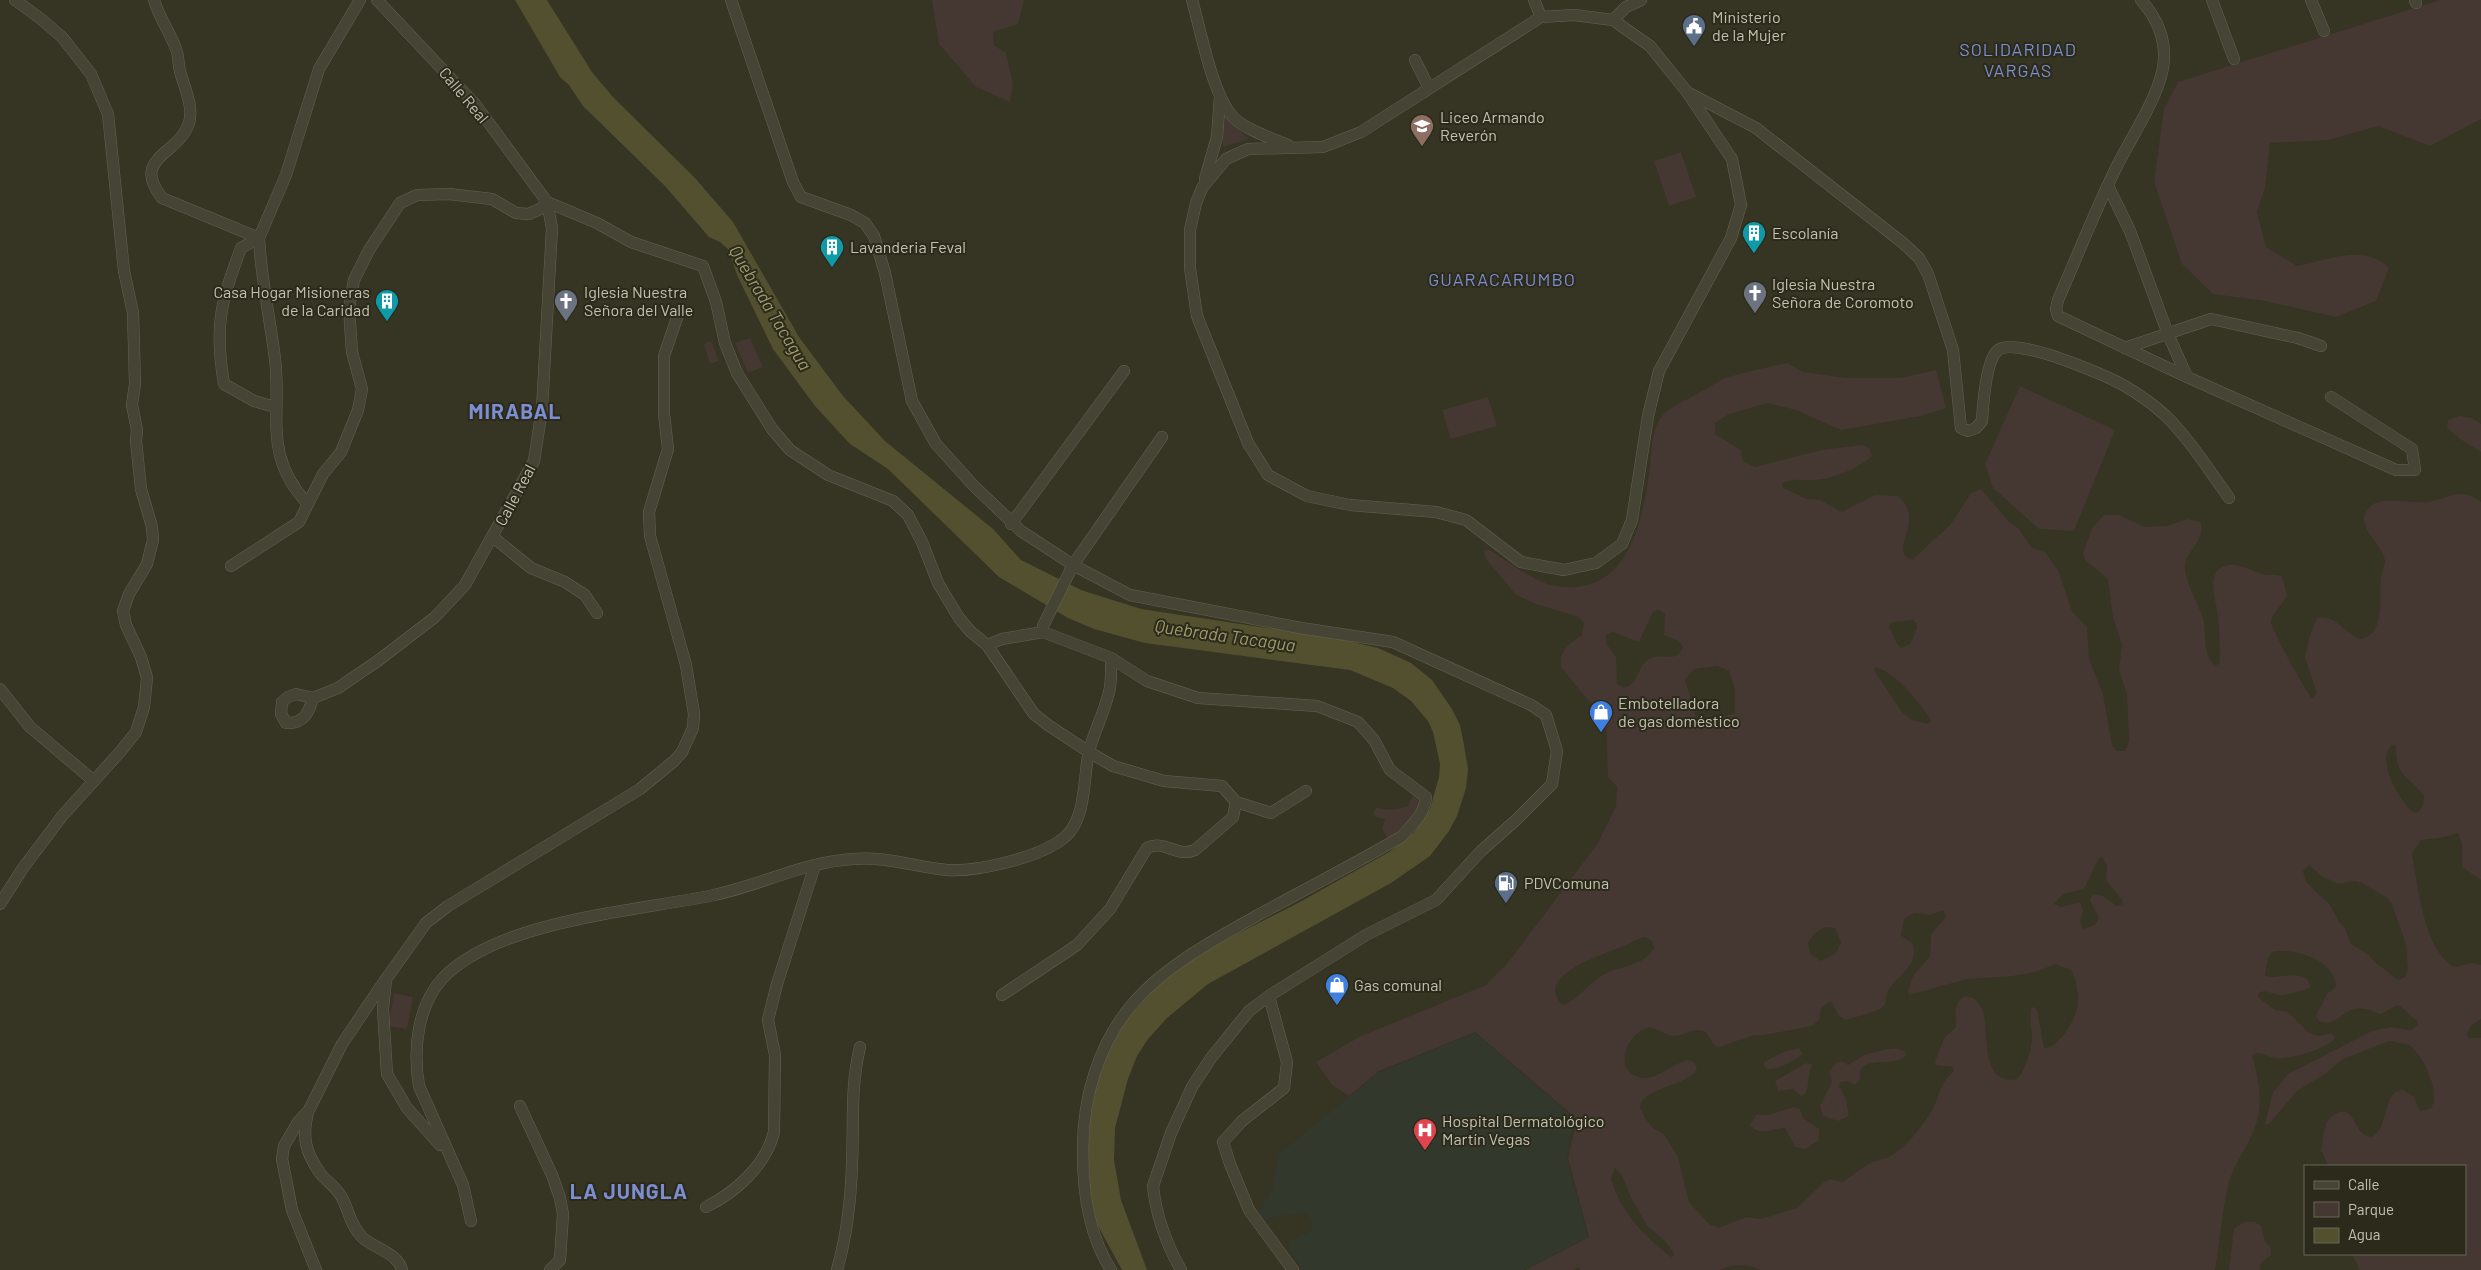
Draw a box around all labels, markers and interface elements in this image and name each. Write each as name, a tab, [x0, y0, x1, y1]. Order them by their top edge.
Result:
place label: Ministerio de la Mujer	[1712, 7, 1786, 44]
public building icon: Ministerio de la Mujer	[1681, 13, 1707, 47]
district label: SOLIDARIDAD VARGAS	[1959, 38, 2077, 81]
street label: Calle Real	[436, 63, 493, 126]
place label: Liceo Armando Reverón	[1440, 107, 1545, 144]
school or university icon: Liceo Armando Reverón	[1409, 113, 1435, 147]
building icon: Escolanía	[1741, 220, 1767, 254]
place label: Escolanía	[1772, 223, 1838, 242]
building icon: Lavanderia Feval	[819, 234, 845, 268]
place label: Lavanderia Feval	[850, 237, 966, 256]
water label: Quebrada Tacagua	[725, 241, 817, 374]
district label: GUARACARUMBO	[1428, 268, 1576, 290]
place label: Iglesia Nuestra Señora de Coromoto	[1772, 274, 1914, 311]
church icon: Iglesia Nuestra Señora de Coromoto	[1742, 280, 1768, 314]
place label: Casa Hogar Misioneras de la Caridad	[213, 282, 370, 319]
place label: Iglesia Nuestra Señora del Valle	[584, 282, 693, 319]
building icon: Casa Hogar Misioneras de la Caridad	[374, 288, 400, 322]
church icon: Iglesia Nuestra Señora del Valle	[553, 288, 579, 322]
district label: MIRABAL	[468, 398, 562, 423]
street label: Calle Real	[490, 461, 539, 529]
water label: Quebrada Tacagua	[1153, 614, 1297, 656]
place label: Embotelladora de gas doméstico	[1618, 693, 1740, 730]
shop icon: Embotelladora de gas doméstico	[1588, 699, 1614, 733]
fuel station icon: PDVComuna	[1493, 870, 1519, 904]
place label: PDVComuna	[1524, 873, 1609, 892]
shop icon: Gas comunal	[1324, 972, 1350, 1006]
place label: Gas comunal	[1354, 975, 1442, 994]
place label: Hospital Dermatológico Martín Vegas	[1442, 1111, 1604, 1148]
hospital icon: Hospital Dermatológico Martín Vegas	[1412, 1117, 1438, 1151]
legend	[2304, 1165, 2466, 1255]
text: Calle	[2348, 1175, 2380, 1193]
district label: LA JUNGLA	[570, 1178, 688, 1203]
text: Parque	[2348, 1200, 2394, 1218]
text: Agua	[2348, 1225, 2381, 1243]

